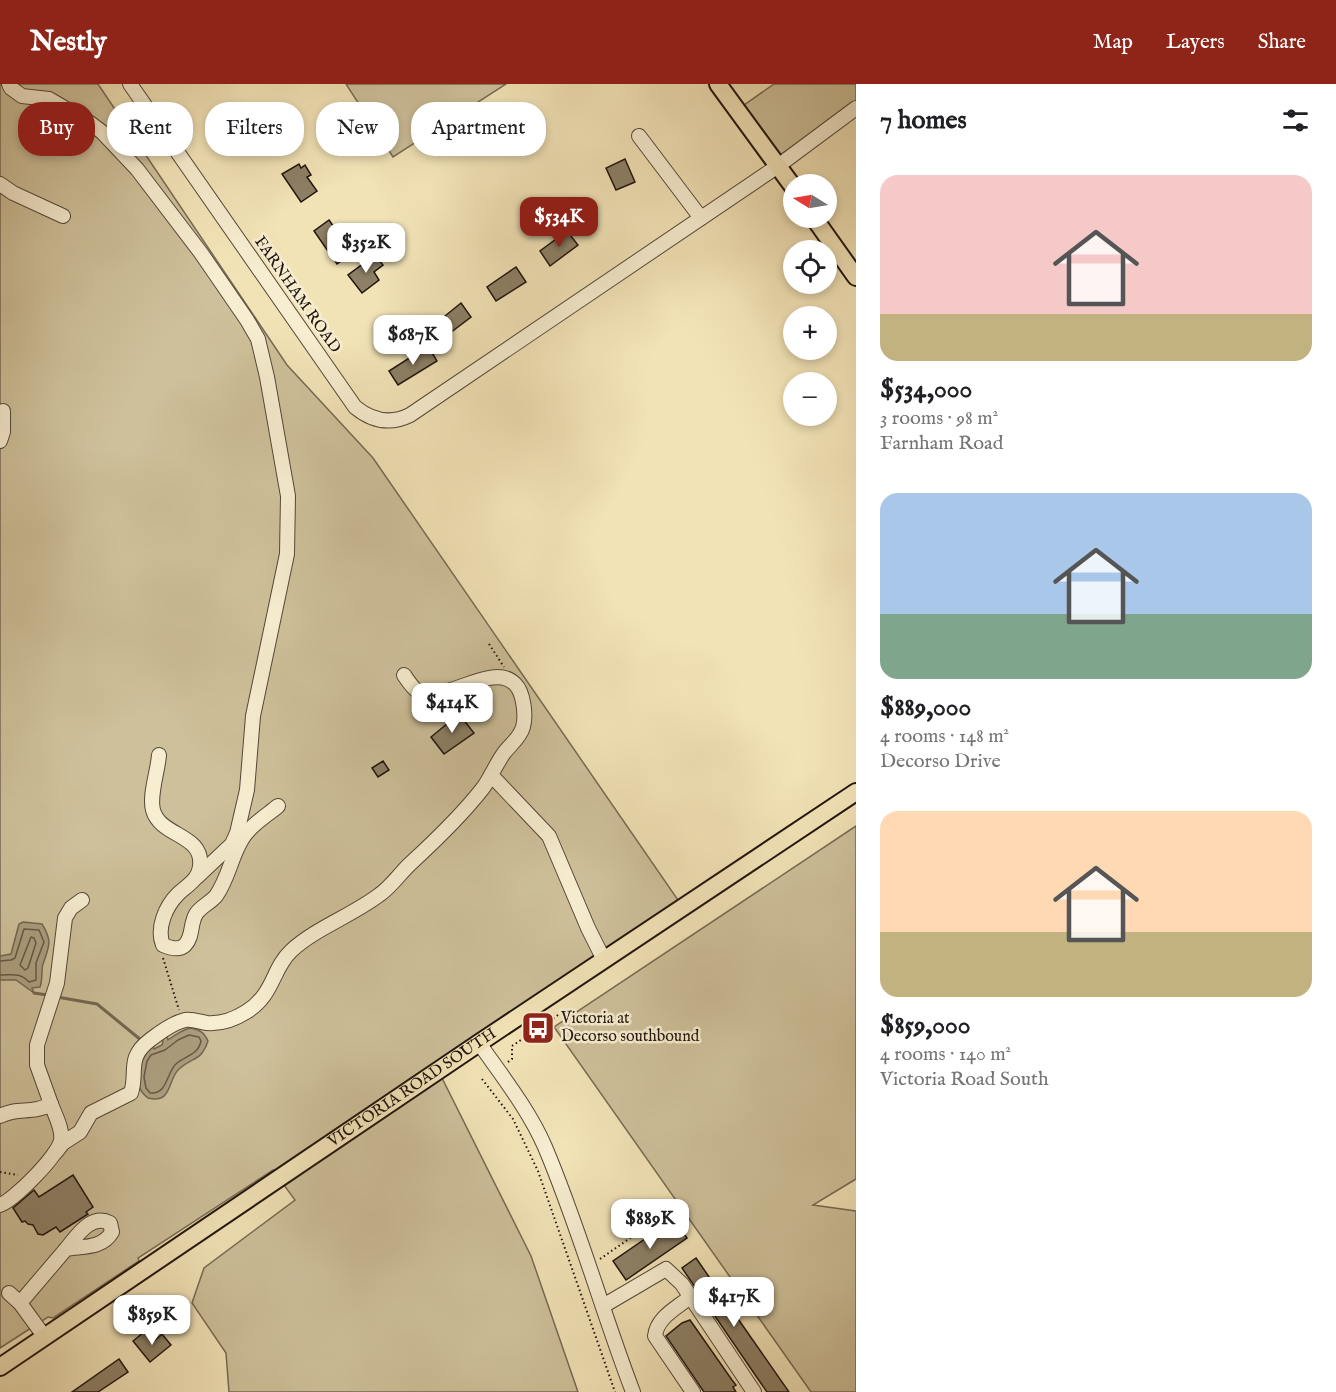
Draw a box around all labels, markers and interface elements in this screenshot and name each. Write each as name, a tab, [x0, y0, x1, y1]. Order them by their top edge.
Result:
text: Nestly	[30, 25, 107, 60]
text: Map	[1093, 29, 1133, 56]
text: Layers	[1166, 29, 1225, 56]
text: Share	[1258, 29, 1306, 56]
chip: Buy	[18, 102, 95, 156]
chip: Rent	[107, 102, 193, 156]
chip: Filters	[205, 102, 304, 156]
chip: New	[316, 102, 399, 156]
chip: Apartment	[411, 102, 546, 156]
text: 7 homes	[880, 104, 967, 137]
icon: filters	[1279, 104, 1312, 137]
north arrow	[783, 174, 837, 228]
map controls	[783, 174, 837, 426]
pin: $534K	[517, 197, 601, 248]
text: $534K	[534, 204, 584, 229]
icon: home	[1042, 214, 1150, 322]
pin: $352K	[324, 223, 408, 274]
text: $352K	[341, 230, 391, 255]
street label: FARNHAM ROAD	[249, 233, 345, 357]
button: locate	[783, 240, 837, 294]
button: +	[783, 306, 837, 360]
pin: $687K	[371, 315, 455, 366]
text: $687K	[387, 322, 439, 347]
button: −	[783, 372, 837, 426]
text: $534,000	[880, 373, 972, 406]
text: 3 rooms · 98 m²	[880, 406, 998, 431]
text: Farnham Road	[880, 431, 1003, 456]
icon: home	[1042, 532, 1150, 640]
pin: $414K	[410, 683, 494, 734]
text: $414K	[426, 690, 478, 715]
text: $889,000	[880, 691, 971, 724]
text: 4 rooms · 148 m²	[880, 724, 1009, 749]
text: Decorso Drive	[880, 749, 1001, 774]
icon: home	[1042, 850, 1150, 958]
place label: Victoria at Decorso southbound	[560, 1009, 700, 1047]
text: $859,000	[880, 1009, 971, 1042]
bus stop icon: Victoria at Decorso southbound	[520, 1010, 556, 1046]
street label: VICTORIA ROAD SOUTH	[324, 1024, 501, 1153]
text: 4 rooms · 140 m²	[880, 1042, 1011, 1067]
text: Victoria Road South	[880, 1067, 1049, 1092]
pin: $889K	[608, 1199, 692, 1250]
text: $889K	[625, 1206, 675, 1231]
pin: $417K	[692, 1277, 776, 1328]
text: $417K	[708, 1284, 760, 1309]
pin: $859K	[110, 1295, 194, 1346]
text: $859K	[127, 1302, 177, 1327]

